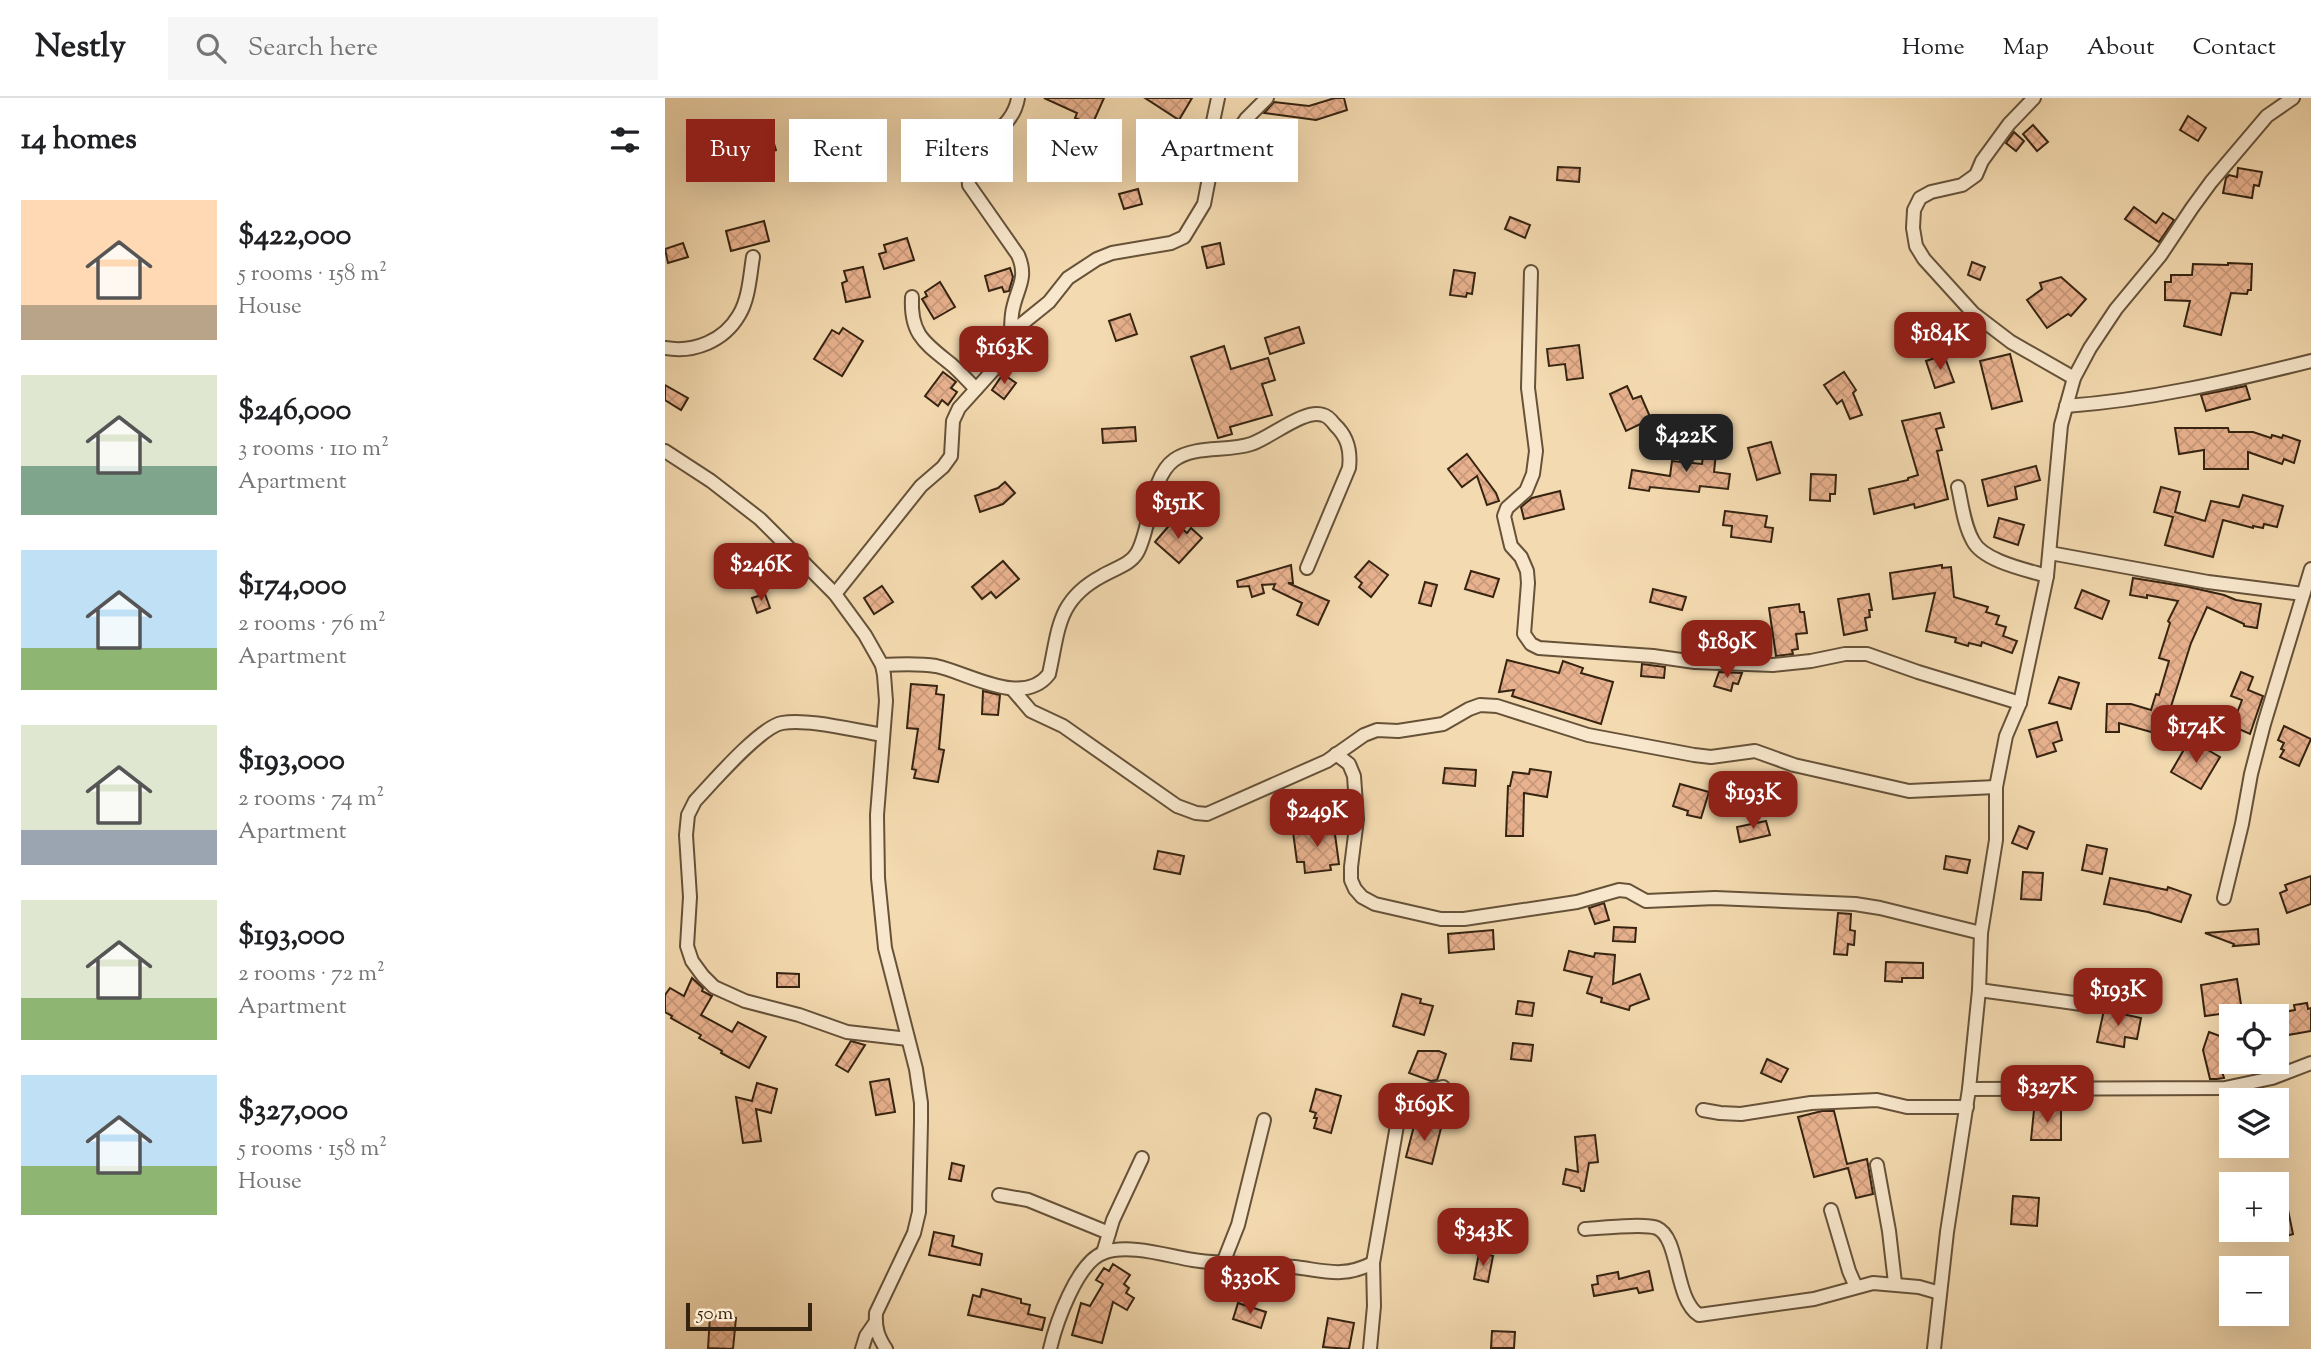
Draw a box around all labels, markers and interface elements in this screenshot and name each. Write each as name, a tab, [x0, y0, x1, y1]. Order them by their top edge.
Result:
search box	[168, 17, 658, 80]
text: Nestly	[35, 24, 126, 72]
icon: search	[192, 29, 230, 67]
text: Search here	[248, 30, 378, 67]
text: Home	[1902, 31, 1965, 65]
text: Map	[2003, 31, 2049, 65]
text: About	[2087, 31, 2154, 65]
text: Contact	[2192, 31, 2276, 65]
text: 14 homes	[21, 119, 137, 162]
chip: Buy	[686, 119, 775, 182]
chip: Rent	[789, 119, 887, 182]
chip: Filters	[901, 119, 1013, 182]
chip: New	[1027, 119, 1122, 182]
chip: Apartment	[1136, 119, 1298, 182]
icon: filters	[606, 121, 644, 159]
text: $422,000	[238, 215, 351, 258]
icon: home	[77, 228, 161, 312]
text: 5 rooms · 158 m²	[238, 258, 387, 291]
text: House	[238, 291, 302, 324]
pin: $184K	[1891, 313, 1989, 372]
text: $184K	[1910, 318, 1970, 351]
pin: $163K	[955, 327, 1053, 386]
text: $163K	[975, 332, 1033, 365]
text: $246,000	[238, 390, 351, 433]
icon: home	[77, 403, 161, 487]
pin: $422K	[1637, 414, 1735, 474]
text: $422K	[1655, 420, 1717, 453]
text: 3 rooms · 110 m²	[238, 433, 389, 466]
text: Apartment	[238, 466, 347, 499]
pin: $151K	[1129, 482, 1227, 541]
text: $151K	[1152, 487, 1204, 520]
pin: $246K	[712, 544, 810, 603]
text: $246K	[730, 549, 792, 582]
text: $174,000	[238, 565, 347, 608]
icon: home	[77, 578, 161, 662]
text: 2 rooms · 76 m²	[238, 608, 386, 641]
pin: $189K	[1678, 620, 1776, 680]
text: $189K	[1697, 626, 1757, 659]
text: Apartment	[238, 641, 347, 674]
pin: $174K	[2147, 706, 2245, 765]
text: $174K	[2167, 711, 2225, 744]
text: $193,000	[238, 740, 345, 783]
icon: home	[77, 753, 161, 837]
pin: $193K	[1704, 772, 1802, 831]
text: $193K	[1725, 777, 1781, 810]
text: 2 rooms · 74 m²	[238, 783, 384, 816]
pin: $249K	[1268, 790, 1366, 849]
text: $249K	[1286, 795, 1348, 828]
text: Apartment	[238, 816, 347, 849]
text: $193,000	[238, 915, 345, 958]
icon: home	[77, 928, 161, 1012]
text: 2 rooms · 72 m²	[238, 958, 385, 991]
pin: $193K	[2069, 968, 2167, 1028]
text: $193K	[2090, 974, 2146, 1007]
text: Apartment	[238, 991, 347, 1024]
map controls	[2219, 1004, 2289, 1326]
button: locate	[2219, 1004, 2289, 1074]
pin: $327K	[1998, 1066, 2096, 1125]
text: $327K	[2017, 1071, 2077, 1104]
pin: $169K	[1375, 1084, 1473, 1143]
button: layers	[2219, 1088, 2289, 1158]
text: $169K	[1394, 1089, 1454, 1122]
text: $327,000	[238, 1090, 348, 1133]
icon: home	[77, 1103, 161, 1187]
text: 5 rooms · 158 m²	[238, 1133, 387, 1166]
text: House	[238, 1166, 302, 1199]
button: +	[2219, 1172, 2289, 1242]
pin: $343K	[1434, 1208, 1532, 1268]
text: $343K	[1453, 1214, 1513, 1247]
pin: $330K	[1201, 1256, 1299, 1316]
button: −	[2219, 1256, 2289, 1326]
text: $330K	[1220, 1262, 1280, 1295]
scale bar	[686, 1300, 812, 1332]
text: 50 m	[697, 1301, 733, 1328]

